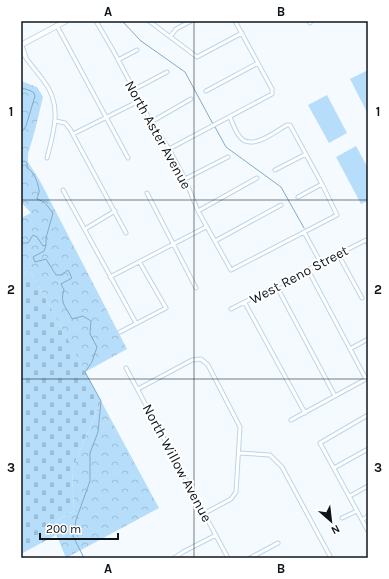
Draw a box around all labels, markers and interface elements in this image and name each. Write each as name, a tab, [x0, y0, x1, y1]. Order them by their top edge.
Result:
text: A	[104, 4, 112, 19]
text: B	[277, 4, 285, 19]
street label: North Aster Avenue	[121, 78, 195, 192]
text: 1	[9, 104, 13, 119]
text: 1	[376, 104, 380, 119]
street label: West Reno Street	[247, 242, 351, 308]
text: 2	[7, 282, 15, 297]
text: 2	[374, 282, 382, 297]
street label: North Willow Avenue	[139, 401, 215, 525]
text: 3	[7, 460, 15, 475]
text: 3	[374, 460, 382, 475]
north arrow	[311, 501, 351, 541]
scale bar	[40, 515, 118, 541]
text: 200 m	[46, 522, 81, 536]
text: N	[329, 522, 342, 537]
text: A	[104, 561, 112, 576]
text: B	[277, 561, 285, 576]

